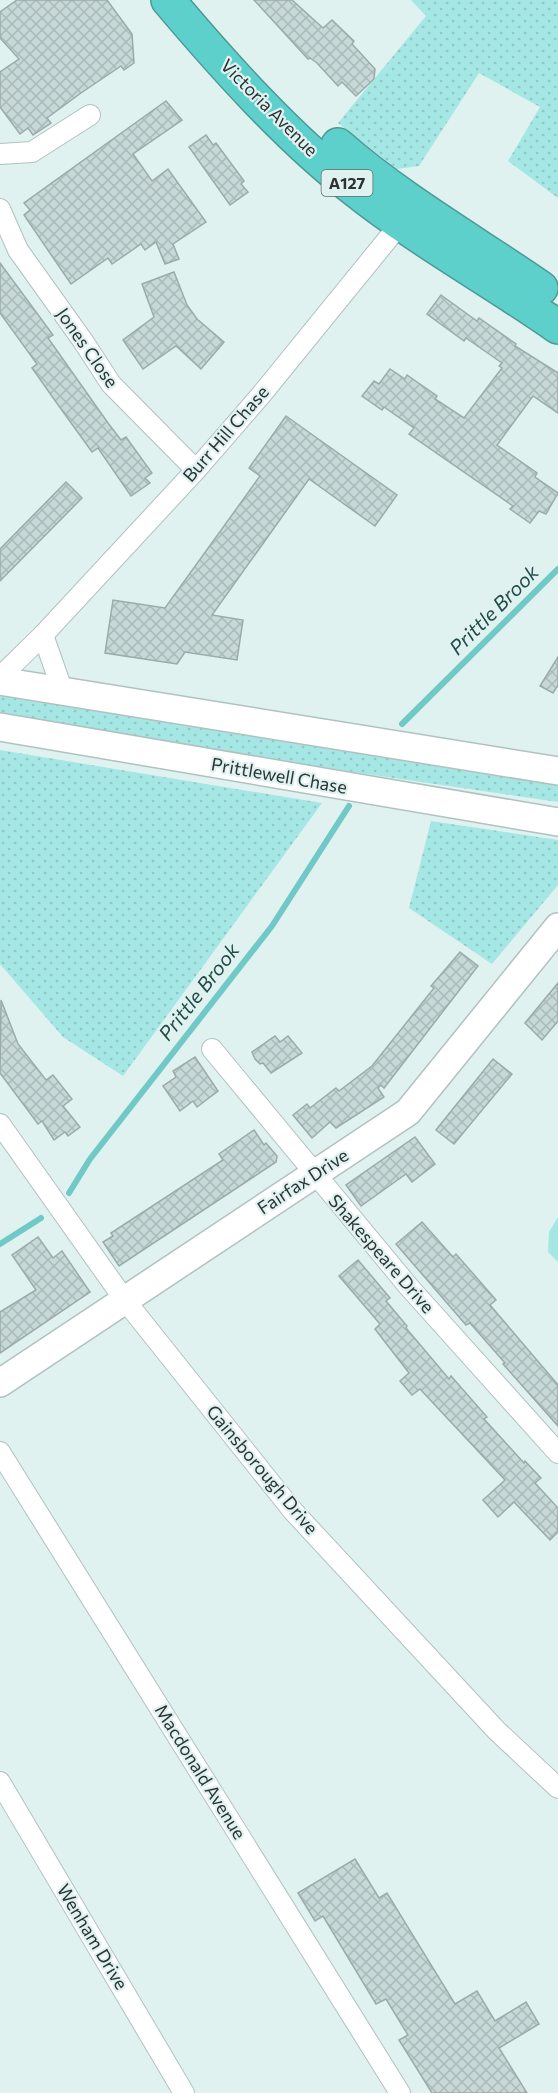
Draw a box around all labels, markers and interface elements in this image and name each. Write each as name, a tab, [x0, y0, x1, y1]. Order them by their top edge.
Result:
street label: Victoria Avenue	[216, 54, 323, 161]
road number: A127	[322, 170, 372, 196]
street label: Jones Close	[52, 303, 123, 392]
street label: Burr Hill Chase	[178, 381, 273, 486]
water label: Prittle Brook	[443, 559, 544, 659]
street label: Prittlewell Chase	[209, 752, 349, 798]
water label: Prittle Brook	[153, 937, 244, 1045]
street label: Fairfax Drive	[253, 1144, 352, 1219]
street label: Shakespeare Drive	[324, 1189, 439, 1317]
street label: Gainsborough Drive	[202, 1400, 323, 1538]
street label: Macdonald Avenue	[151, 1700, 251, 1843]
street label: Wenham Drive	[53, 1880, 133, 1993]

